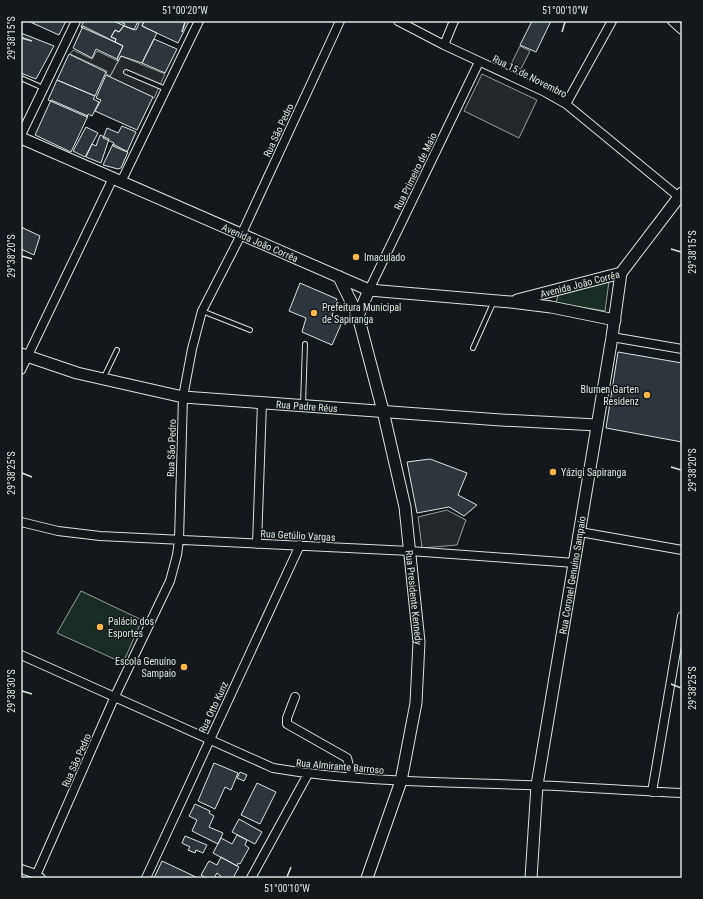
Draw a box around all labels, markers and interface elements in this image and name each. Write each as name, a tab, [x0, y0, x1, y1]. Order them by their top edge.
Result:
text: 51°00'20"W	[162, 5, 208, 16]
text: 51°00'10"W	[542, 5, 588, 16]
text: 29°38'15"S	[6, 16, 17, 60]
street label: Rua 15 de Novembro	[491, 53, 569, 100]
street label: Rua São Pedro	[261, 102, 296, 159]
street label: Rua Primeiro de Maio	[392, 131, 439, 212]
street label: Avenida João Corrêa	[220, 222, 300, 264]
text: 29°38'15"S	[687, 230, 698, 274]
text: 29°38'20"S	[6, 234, 17, 278]
marker: Imaculado	[351, 252, 361, 262]
place label: Imaculado	[364, 252, 405, 263]
street label: Avenida João Corrêa	[539, 268, 621, 300]
place label: Prefeitura Municipal de Sapiranga	[322, 302, 401, 325]
marker: Prefeitura Municipal de Sapiranga	[309, 308, 319, 318]
place label: Blumen Garten Residenz	[581, 384, 639, 407]
marker: Blumen Garten Residenz	[642, 390, 652, 400]
street label: Rua Padre Réus	[276, 399, 339, 414]
street label: Rua São Pedro	[165, 419, 178, 477]
text: 29°38'20"S	[687, 448, 698, 492]
text: 29°38'25"S	[6, 451, 17, 495]
marker: Yázigi Sapiranga	[548, 467, 558, 477]
place label: Yázigi Sapiranga	[561, 467, 627, 478]
street label: Rua Coronel Genuíno Sampaio	[557, 515, 588, 635]
street label: Rua Getúlio Vargas	[260, 528, 336, 543]
street label: Rua Presidente Kennedy	[403, 550, 424, 645]
place label: Palácio dos Esportes	[108, 616, 155, 639]
marker: Palácio dos Esportes	[95, 622, 105, 632]
place label: Escola Genuíno Sampaio	[115, 656, 176, 679]
marker: Escola Genuíno Sampaio	[179, 662, 189, 672]
text: 29°38'25"S	[687, 666, 698, 710]
text: 29°38'30"S	[6, 669, 17, 713]
street label: Rua Otto Kunz	[197, 680, 230, 735]
street label: Rua São Pedro	[60, 732, 93, 789]
street label: Rua Almirante Barroso	[295, 757, 384, 776]
text: 51°00'10"W	[264, 883, 310, 894]

